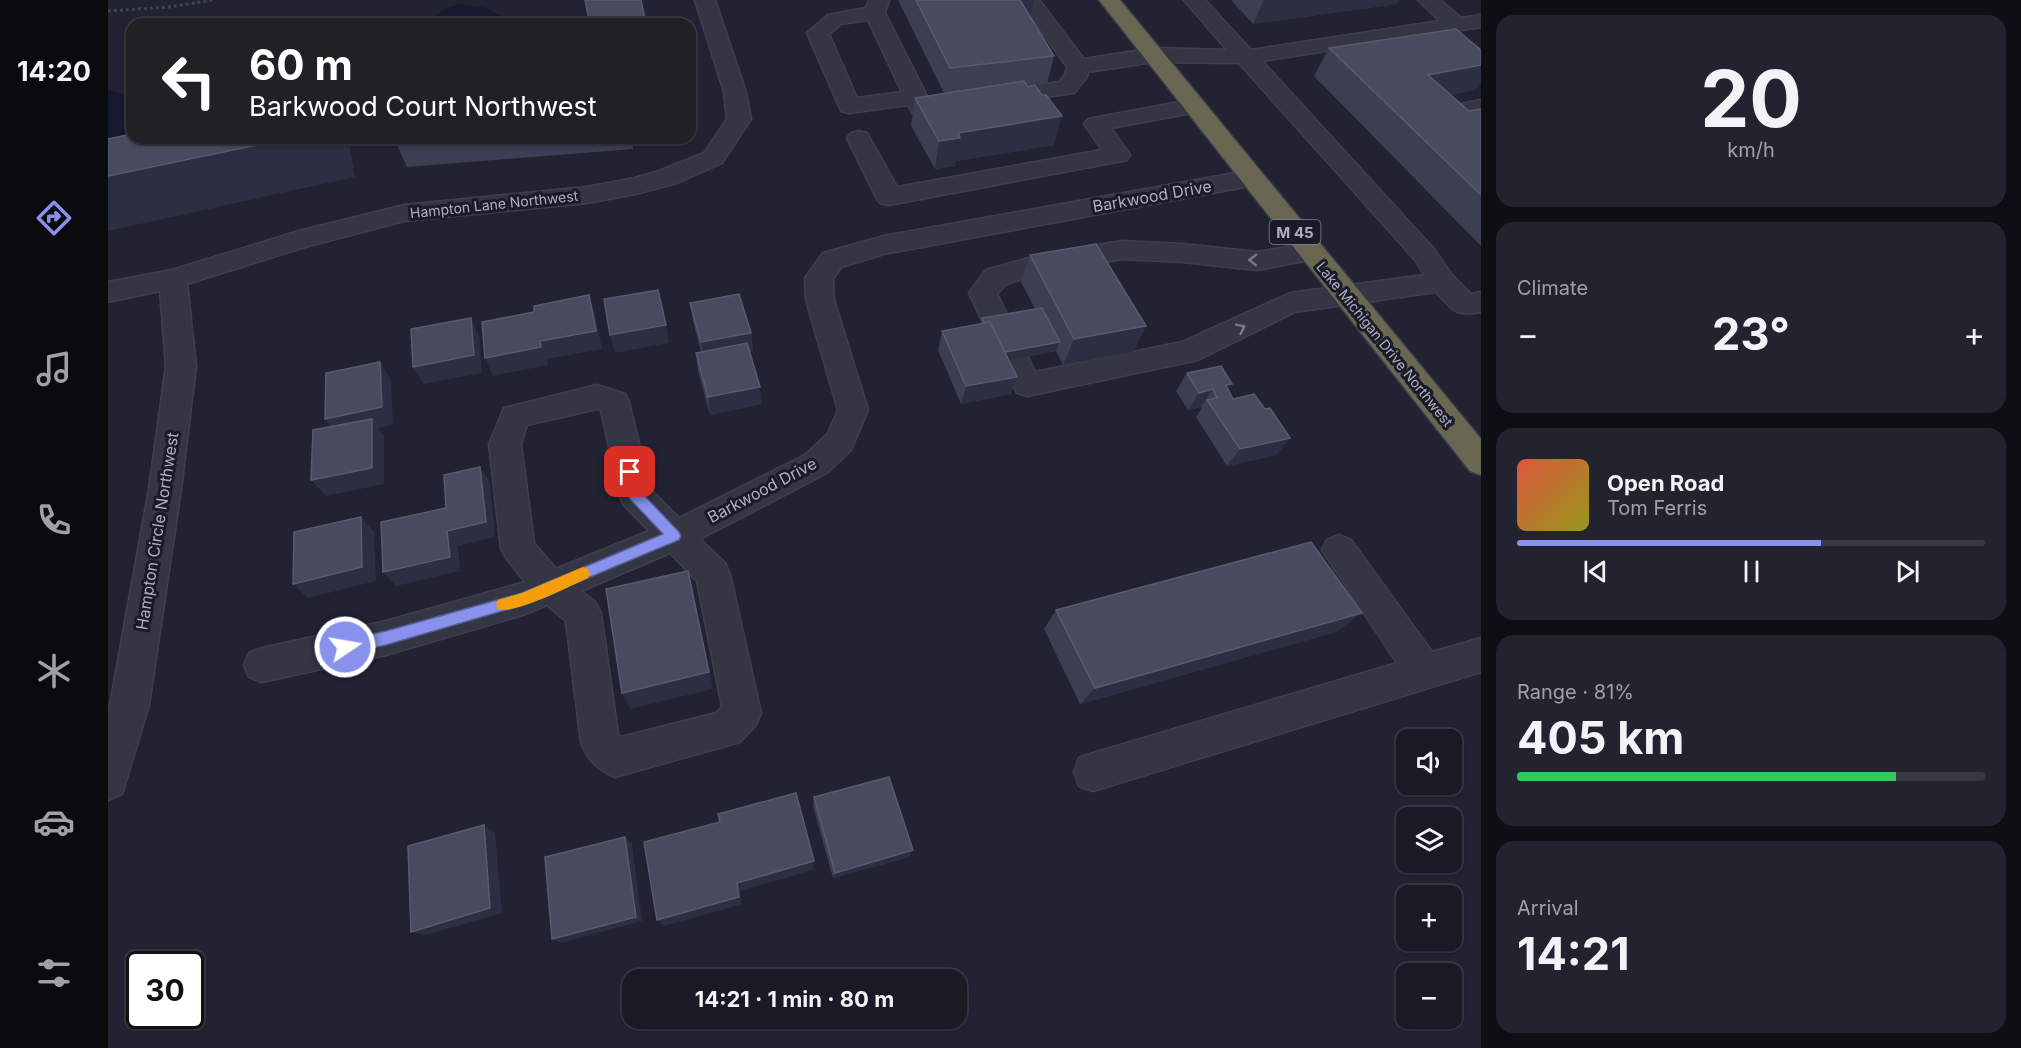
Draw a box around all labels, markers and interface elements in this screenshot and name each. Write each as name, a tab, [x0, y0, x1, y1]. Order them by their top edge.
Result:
text: 60 m	[249, 39, 353, 90]
icon: left	[150, 42, 228, 120]
text: 20	[1700, 51, 1802, 146]
text: 14:20	[17, 55, 91, 88]
text: Barkwood Court Northwest	[249, 90, 597, 123]
text: km/h	[1727, 138, 1775, 162]
street label: Barkwood Drive	[1091, 176, 1213, 216]
street label: Hampton Lane Northwest	[409, 187, 579, 221]
icon: directions	[33, 197, 75, 239]
road number: M 45	[1270, 220, 1320, 244]
one-way arrow	[1248, 253, 1257, 266]
street label: Lake Michigan Drive Northwest	[1313, 258, 1457, 430]
text: Climate	[1517, 276, 1588, 300]
text: 23°	[1712, 306, 1790, 361]
text: −	[1517, 314, 1539, 354]
text: +	[1963, 314, 1985, 354]
one-way arrow	[1235, 323, 1246, 335]
icon: music	[33, 348, 75, 390]
street label: Hampton Circle Northwest	[131, 431, 183, 631]
pin	[604, 446, 655, 497]
street label: Barkwood Drive	[704, 453, 820, 527]
icon: arrive	[613, 455, 646, 488]
text: Open Road	[1607, 470, 1724, 496]
text: Tom Ferris	[1607, 496, 1707, 520]
icon: phone	[33, 499, 75, 541]
icon: previous	[1579, 555, 1612, 588]
icon: pause	[1735, 555, 1768, 588]
icon: next	[1891, 555, 1924, 588]
position arrow	[313, 615, 377, 679]
icon: climate	[33, 650, 75, 692]
text: Range · 81%	[1517, 680, 1634, 704]
text: 405 km	[1517, 710, 1684, 765]
map controls	[1396, 729, 1462, 1029]
button: sound	[1396, 729, 1462, 795]
icon: car	[33, 801, 75, 843]
button: layers	[1396, 807, 1462, 873]
button: +	[1396, 885, 1462, 951]
text: Arrival	[1517, 896, 1579, 920]
text: 14:21	[1517, 926, 1630, 981]
speed limit sign: 30	[126, 951, 204, 1029]
icon: filters	[33, 952, 75, 994]
button: −	[1396, 963, 1462, 1029]
text: 14:21 · 1 min · 80 m	[695, 986, 894, 1012]

